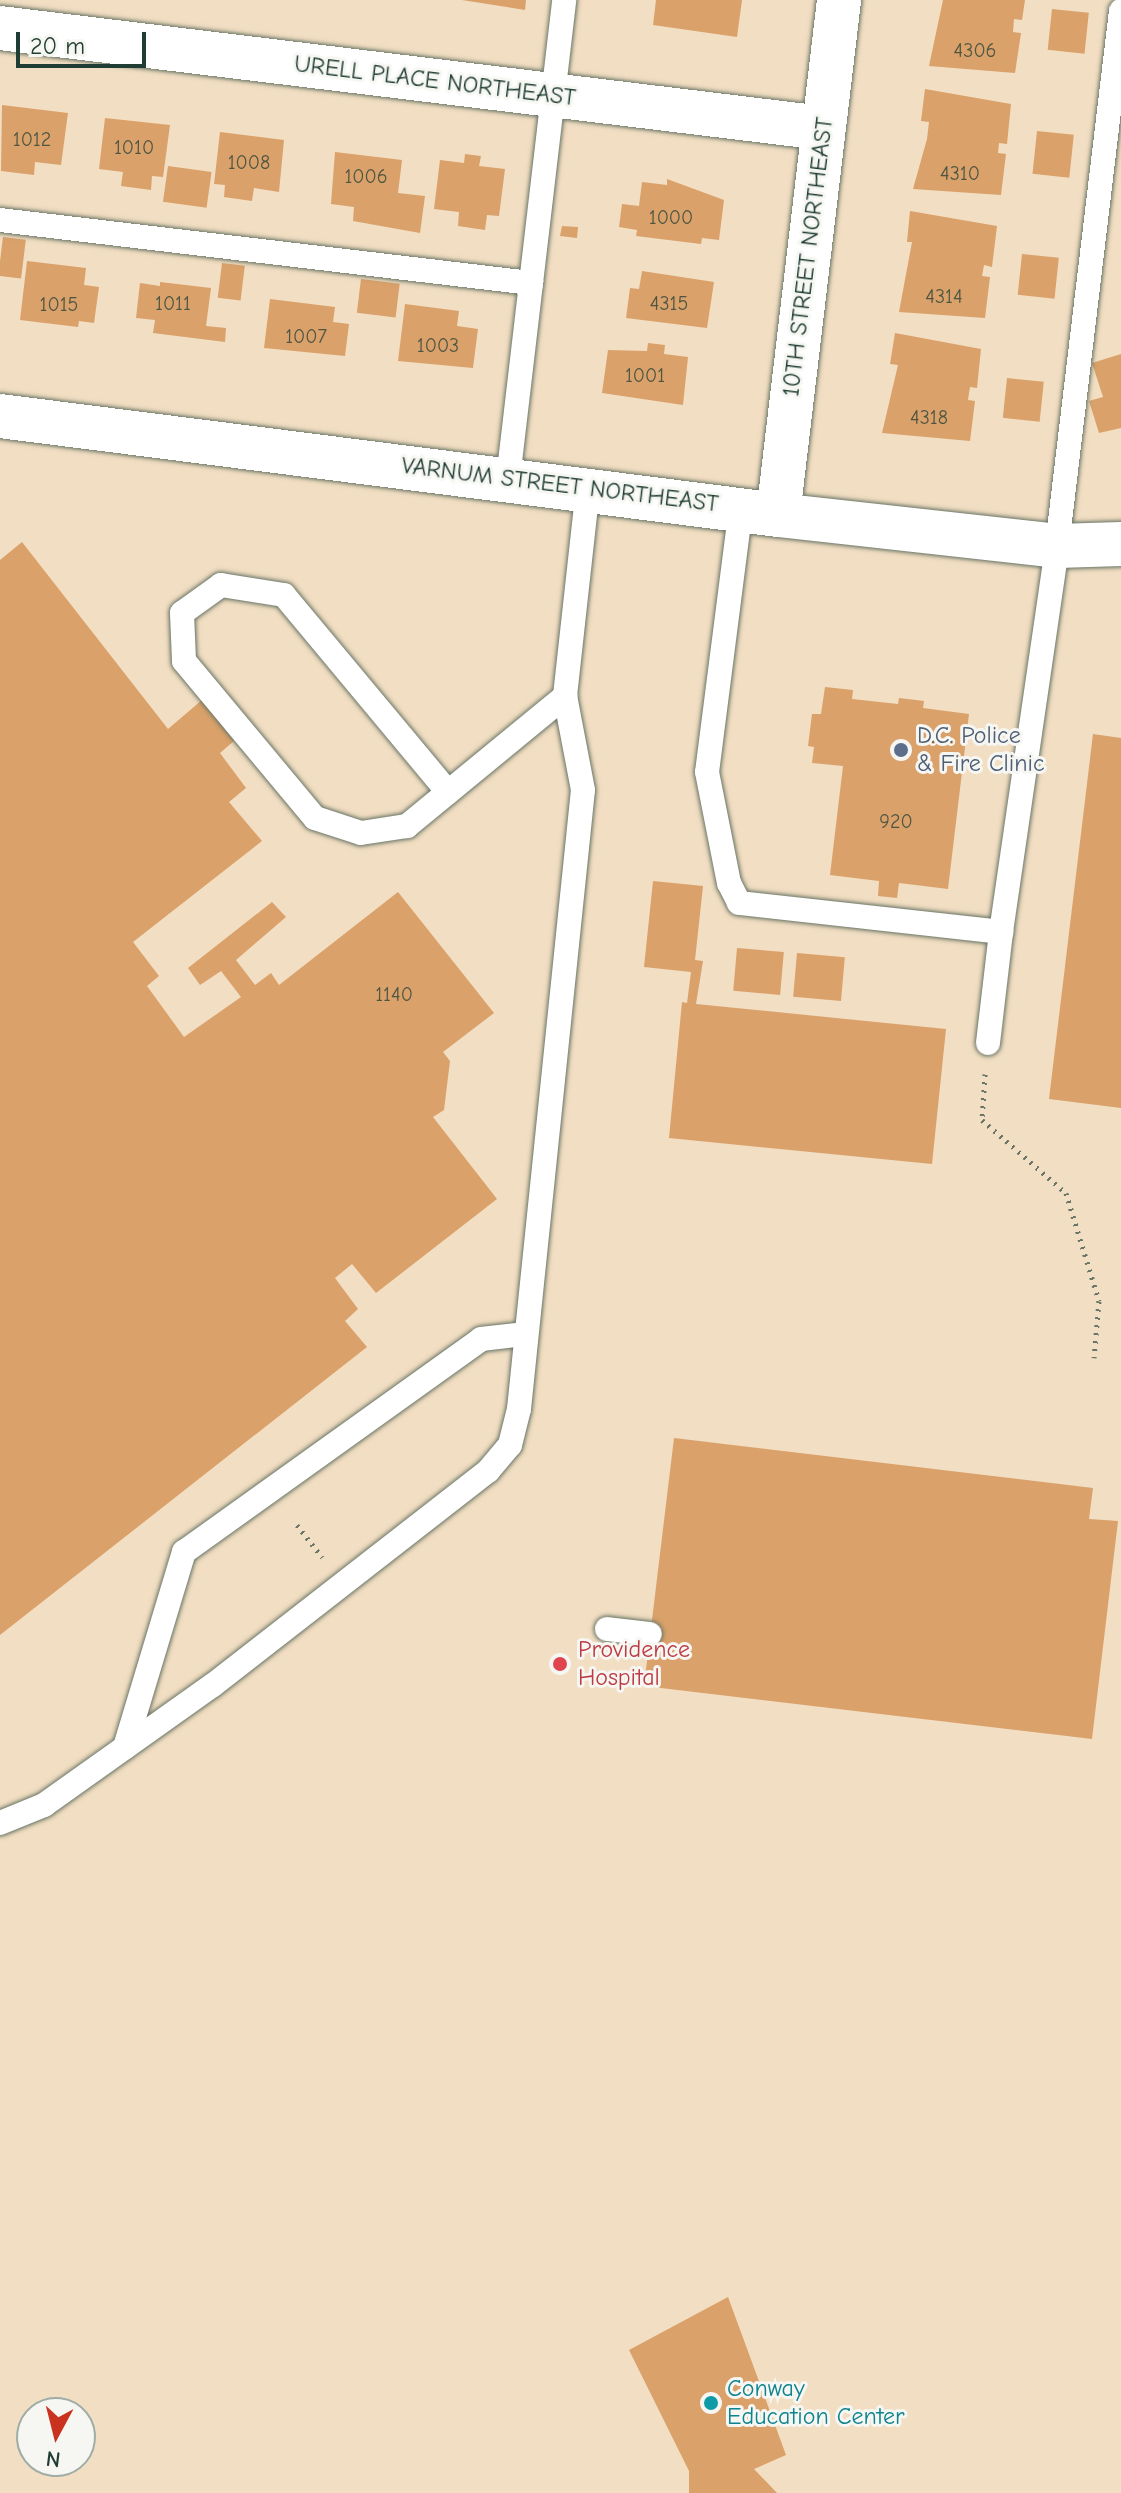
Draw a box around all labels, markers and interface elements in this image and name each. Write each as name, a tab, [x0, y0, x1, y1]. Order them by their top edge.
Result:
scale bar	[20, 16, 150, 66]
text: 20 m	[30, 32, 85, 60]
house number: 4306	[954, 38, 996, 62]
street label: URELL PLACE NORTHEAST	[293, 49, 577, 113]
street label: 10TH STREET NORTHEAST	[777, 116, 839, 398]
house number: 1012	[13, 127, 51, 151]
house number: 1010	[114, 135, 154, 159]
house number: 1008	[228, 150, 270, 174]
house number: 4310	[940, 161, 980, 185]
house number: 1006	[344, 164, 388, 188]
house number: 1000	[649, 205, 693, 229]
house number: 4314	[925, 284, 963, 308]
house number: 1011	[155, 291, 191, 315]
house number: 4315	[650, 291, 688, 315]
house number: 1015	[40, 292, 78, 316]
house number: 1007	[285, 324, 327, 348]
house number: 1003	[417, 333, 459, 357]
house number: 1001	[625, 363, 665, 387]
house number: 4318	[910, 405, 948, 429]
street label: VARNUM STREET NORTHEAST	[400, 451, 720, 519]
place label: D.C. Police & Fire Clinic	[917, 722, 1045, 778]
marker: D.C. Police & Fire Clinic	[892, 741, 910, 759]
house number: 920	[879, 809, 913, 833]
house number: 1140	[375, 982, 413, 1006]
place label: Providence Hospital	[578, 1636, 690, 1692]
marker: Providence Hospital	[549, 1653, 571, 1675]
place label: Conway Education Center	[727, 2375, 904, 2431]
marker: Conway Education Center	[702, 2394, 720, 2412]
north arrow	[16, 2397, 96, 2477]
text: N	[45, 2445, 62, 2473]

